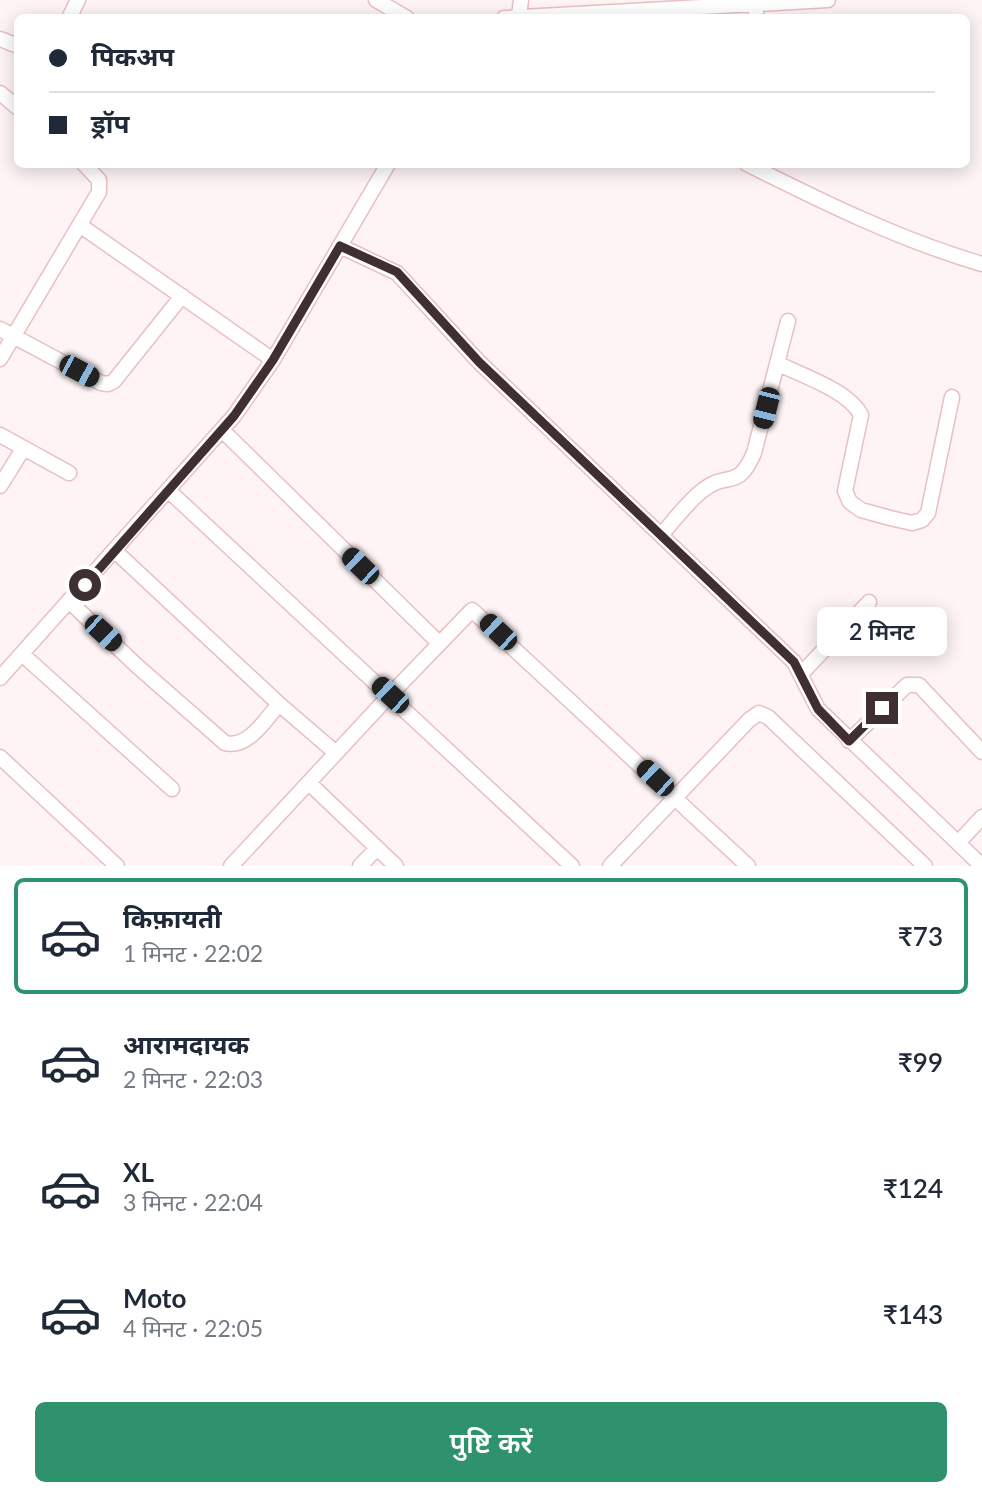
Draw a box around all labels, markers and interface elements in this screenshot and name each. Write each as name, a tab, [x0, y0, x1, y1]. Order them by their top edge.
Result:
text: पिकअप	[91, 40, 174, 72]
text: ड्रॉप	[91, 107, 129, 139]
car	[56, 352, 103, 390]
car	[751, 385, 782, 431]
car	[338, 544, 383, 588]
route start	[69, 569, 101, 601]
callout: 2 मिनट	[817, 606, 947, 656]
car	[476, 610, 521, 654]
car	[81, 611, 126, 655]
text: 2 मिनट	[849, 617, 915, 645]
car	[368, 673, 413, 717]
route end	[866, 692, 898, 724]
car	[633, 756, 678, 800]
text: किफ़ायती	[123, 902, 222, 934]
icon: car	[39, 905, 102, 968]
text: ₹73	[898, 920, 943, 952]
text: 1 मिनट · 22:02	[123, 939, 263, 967]
text: आरामदायक	[123, 1028, 249, 1060]
icon: car	[39, 1031, 102, 1094]
text: ₹99	[898, 1046, 943, 1078]
text: 2 मिनट · 22:03	[123, 1065, 263, 1093]
text: XL	[123, 1156, 154, 1188]
icon: car	[39, 1157, 102, 1220]
text: ₹124	[883, 1172, 943, 1204]
text: 3 मिनट · 22:04	[123, 1188, 263, 1216]
text: Moto	[123, 1282, 186, 1314]
icon: car	[39, 1283, 102, 1346]
text: ₹143	[883, 1298, 943, 1330]
text: 4 मिनट · 22:05	[123, 1314, 263, 1342]
button: पुष्टि करें	[35, 1402, 947, 1482]

